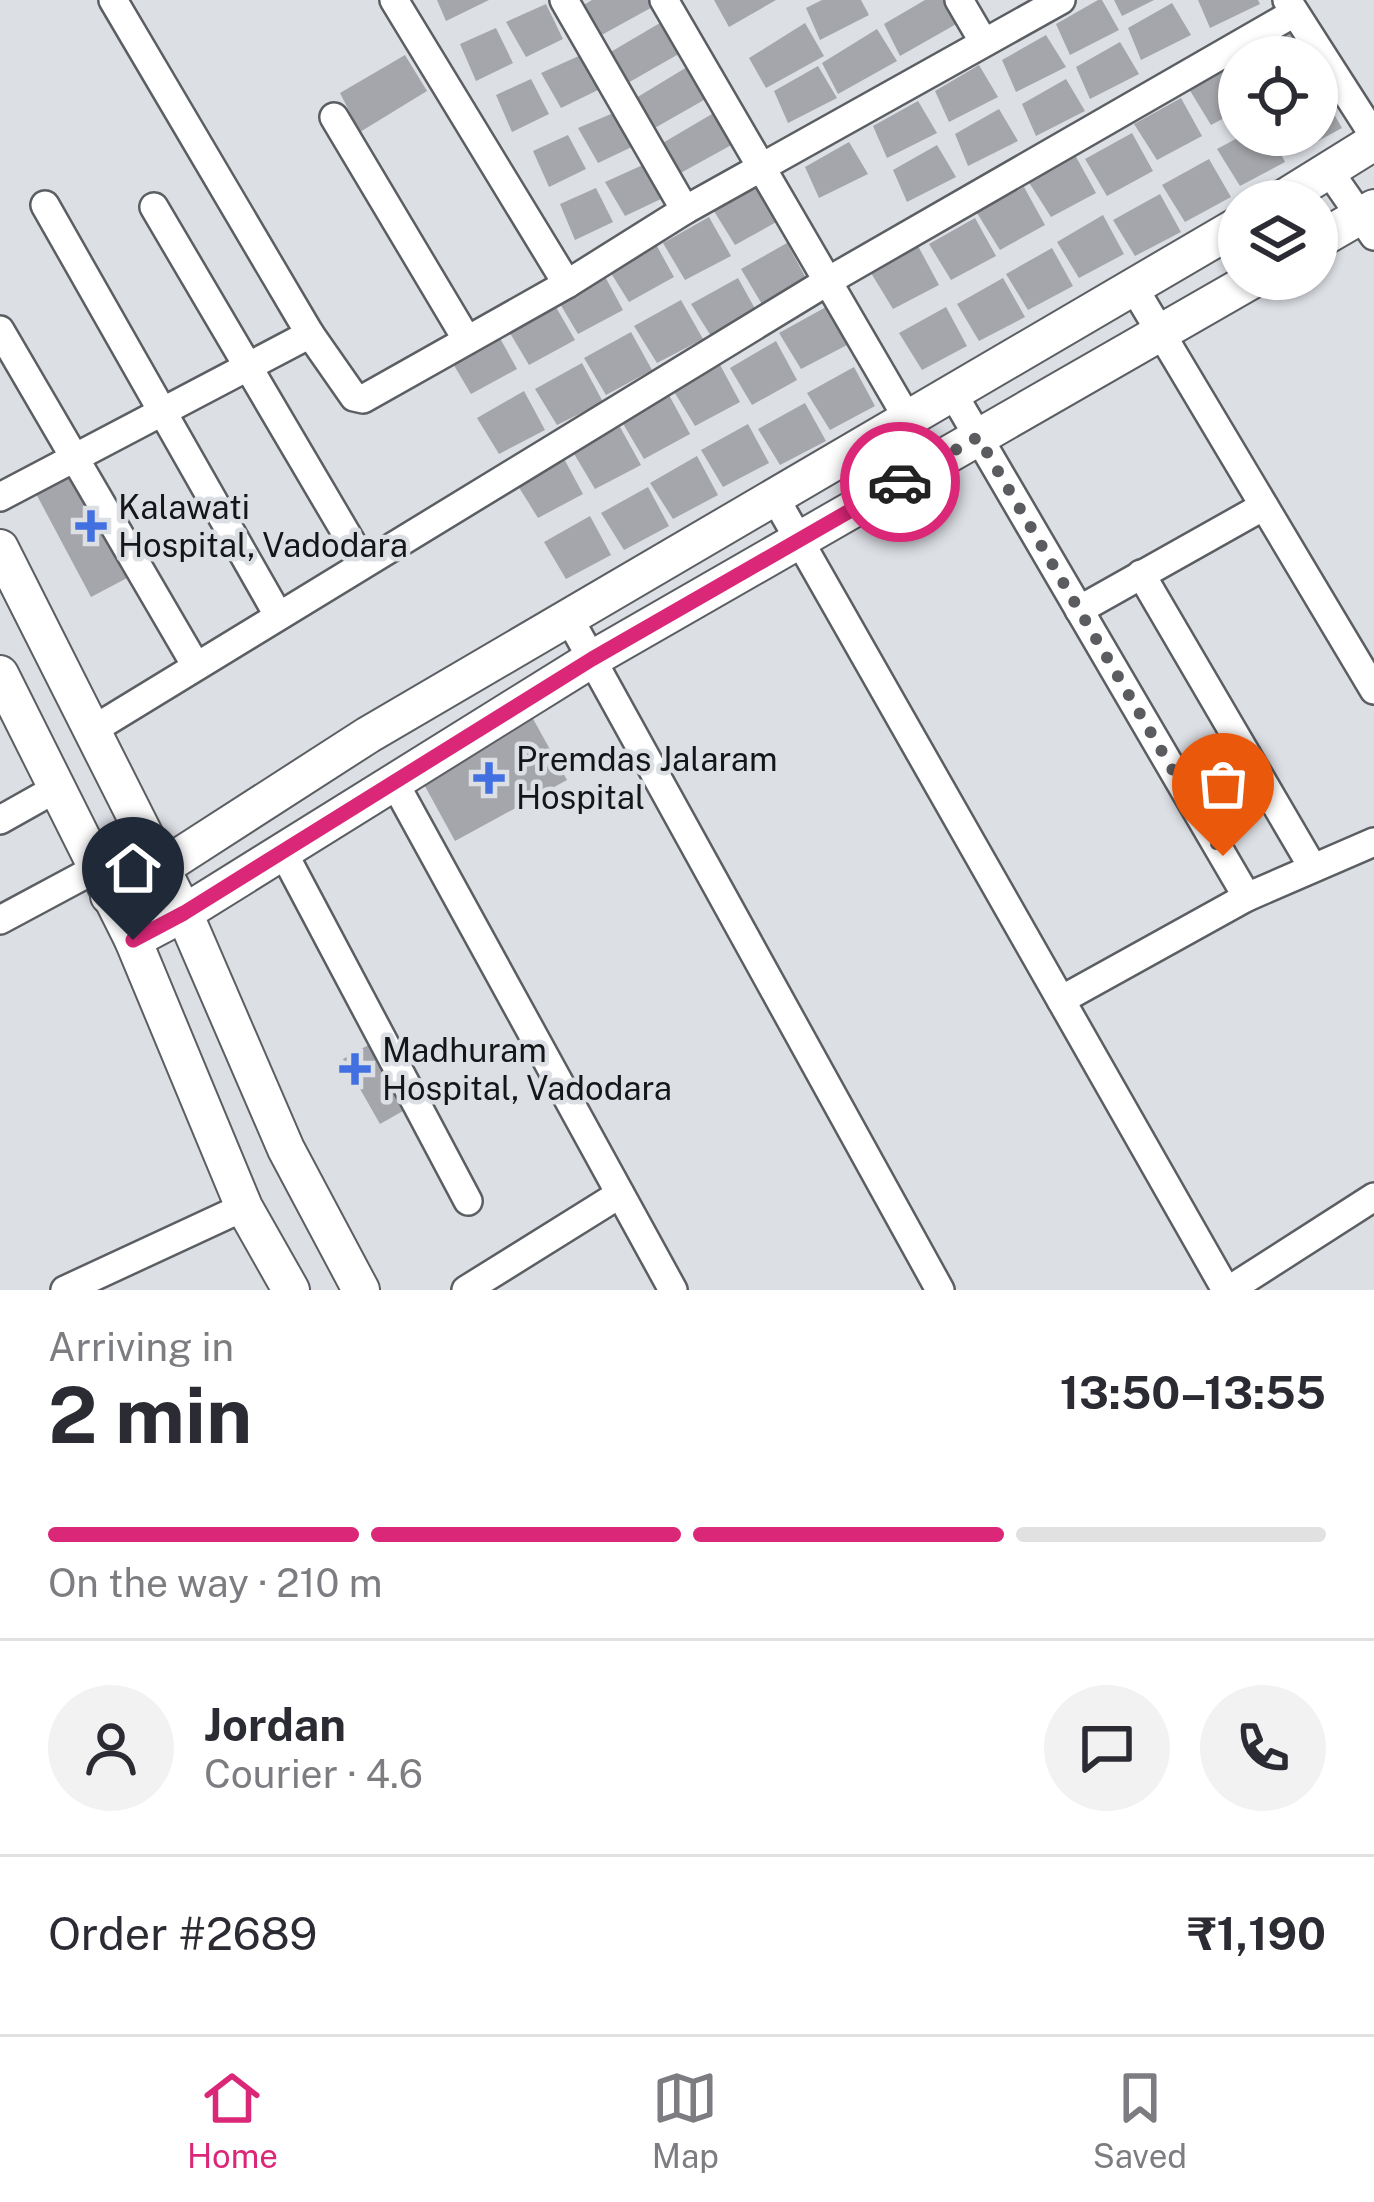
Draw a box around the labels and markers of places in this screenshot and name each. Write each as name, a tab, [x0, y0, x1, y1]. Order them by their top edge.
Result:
place label: Kalawati Hospital, Vadodara	[118, 488, 408, 564]
marker: Kalawati Hospital, Vadodara	[75, 510, 107, 542]
pin	[1172, 733, 1274, 856]
place label: Premdas Jalaram Hospital	[516, 740, 778, 816]
marker: Premdas Jalaram Hospital	[473, 762, 505, 794]
pin	[82, 817, 184, 940]
place label: Madhuram Hospital, Vadodara	[382, 1031, 672, 1107]
marker: Madhuram Hospital, Vadodara	[339, 1053, 371, 1085]

